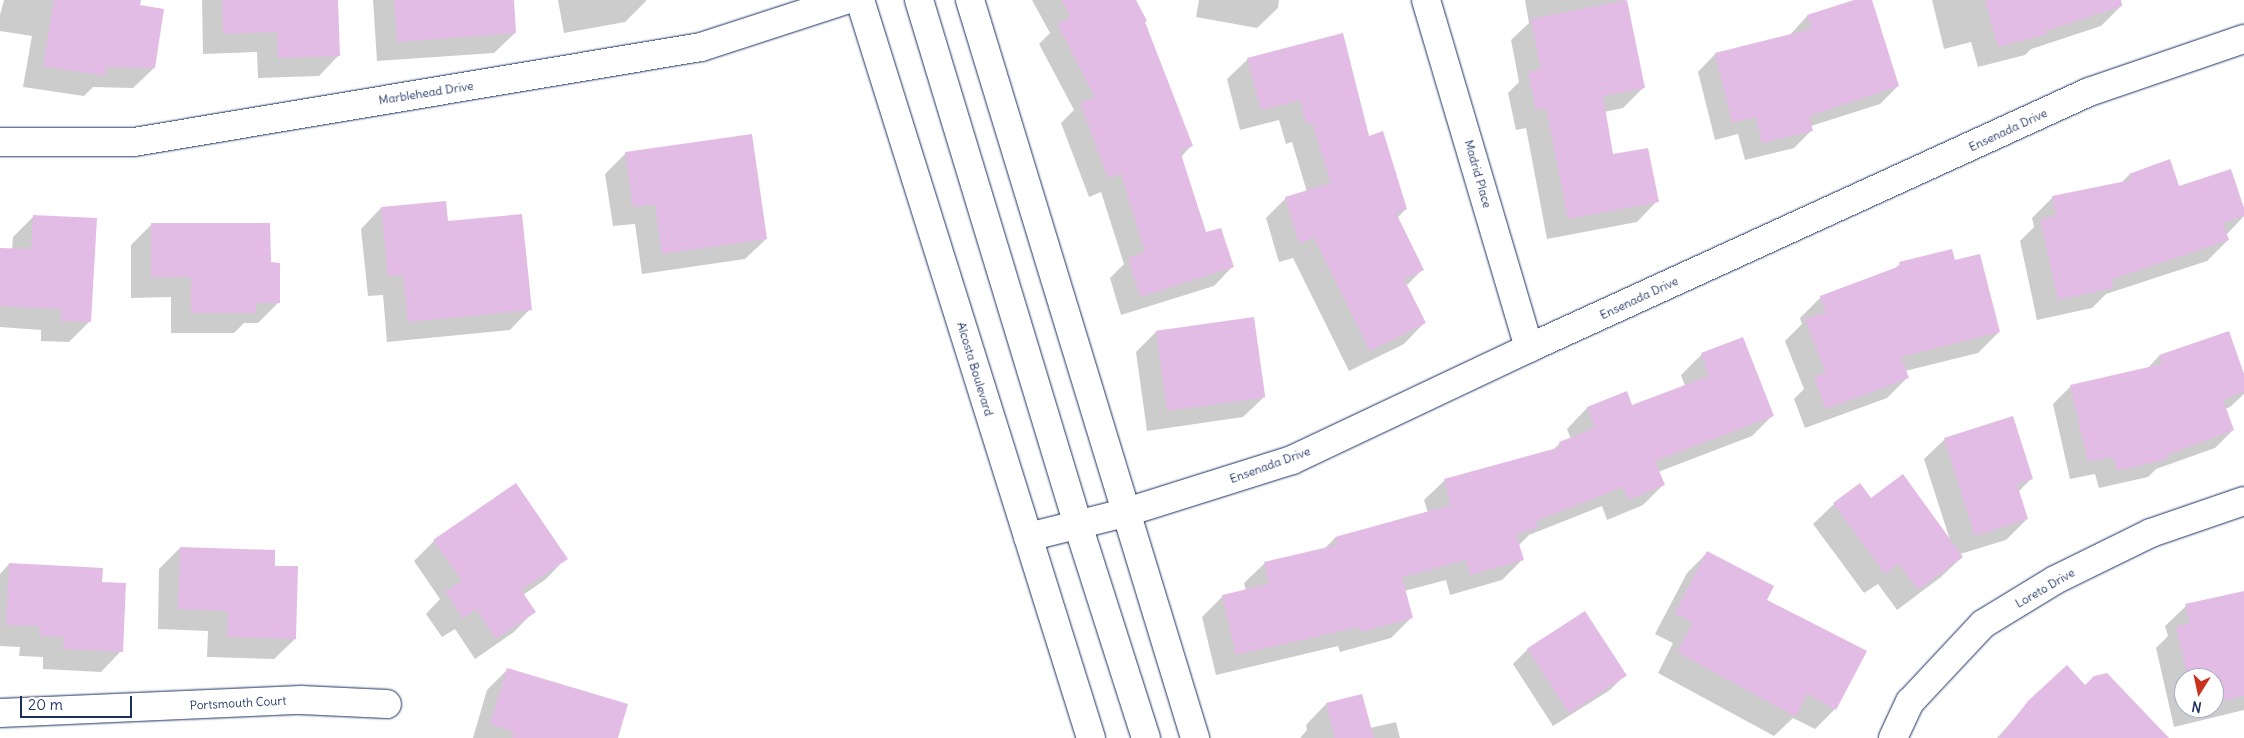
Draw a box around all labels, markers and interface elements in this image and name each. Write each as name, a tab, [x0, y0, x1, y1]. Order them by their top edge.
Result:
street label: Marblehead Drive	[378, 78, 474, 108]
street label: Ensenada Drive	[1967, 106, 2049, 154]
street label: Madrid Place	[1461, 138, 1495, 210]
street label: Ensenada Drive	[1598, 274, 1680, 322]
street label: Alcosta Boulevard	[954, 320, 996, 418]
street label: Ensenada Drive	[1228, 444, 1312, 486]
street label: Loreto Drive	[2013, 565, 2077, 611]
north arrow	[2174, 668, 2224, 718]
scale bar	[22, 686, 135, 718]
street label: Portsmouth Court	[189, 693, 287, 713]
text: 20 m	[28, 695, 63, 714]
text: N	[2190, 697, 2203, 716]

